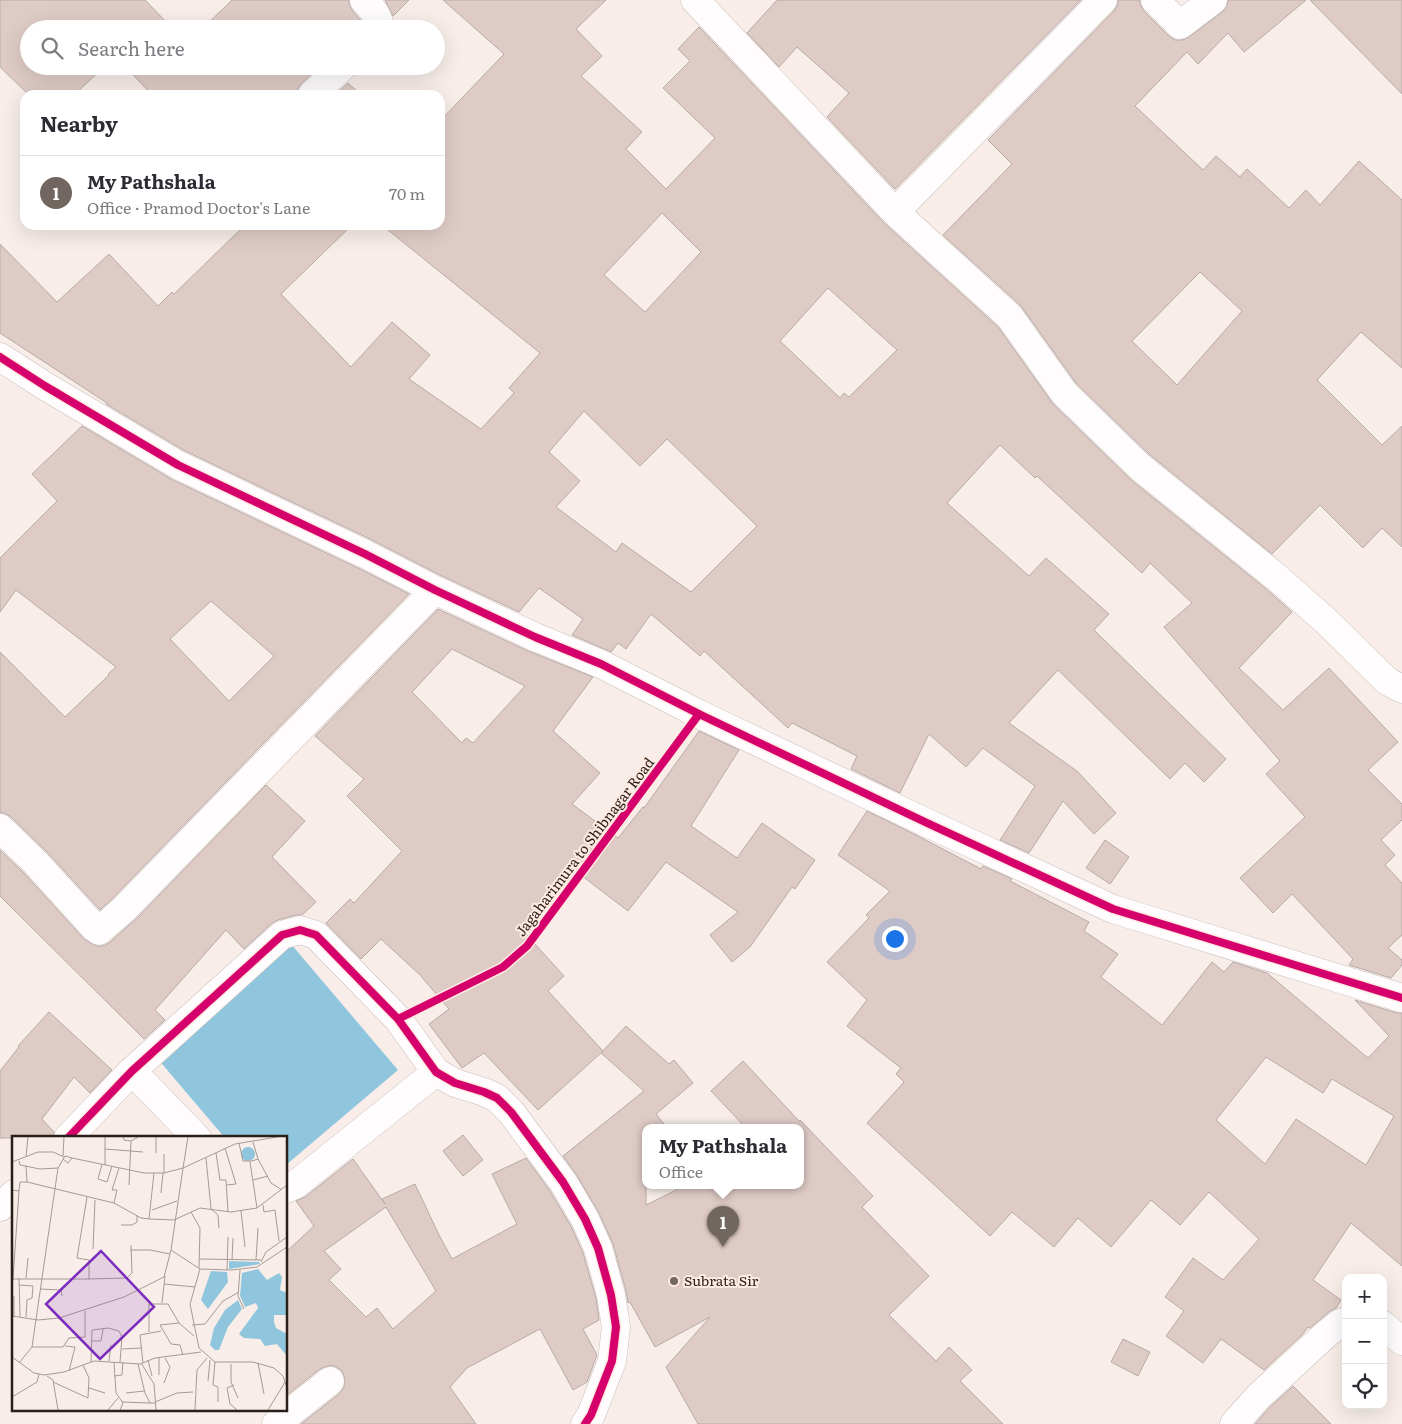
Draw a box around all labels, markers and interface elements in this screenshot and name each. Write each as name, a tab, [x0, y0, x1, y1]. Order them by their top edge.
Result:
search box	[20, 20, 445, 75]
icon: search	[38, 34, 66, 62]
text: Search here	[78, 34, 185, 62]
text: Nearby	[40, 107, 118, 138]
text: My Pathshala	[87, 167, 216, 195]
text: 1	[53, 181, 59, 205]
text: 70 m	[389, 181, 425, 205]
text: Office · Pramod Doctor's Lane	[87, 195, 310, 219]
street label: Jagaharimura to Shibnagar Road	[510, 752, 658, 940]
your location	[882, 926, 908, 952]
popup	[642, 1124, 804, 1189]
text: My Pathshala	[659, 1131, 787, 1159]
inset map	[12, 1136, 288, 1412]
text: Office	[659, 1159, 703, 1183]
pin: 1	[707, 1206, 739, 1247]
place label: Subrata Sir	[684, 1270, 759, 1290]
map controls	[1342, 1274, 1387, 1409]
button: +	[1342, 1274, 1387, 1319]
marker: Subrata Sir	[668, 1275, 680, 1287]
button: −	[1342, 1319, 1387, 1364]
button: locate	[1342, 1364, 1387, 1409]

